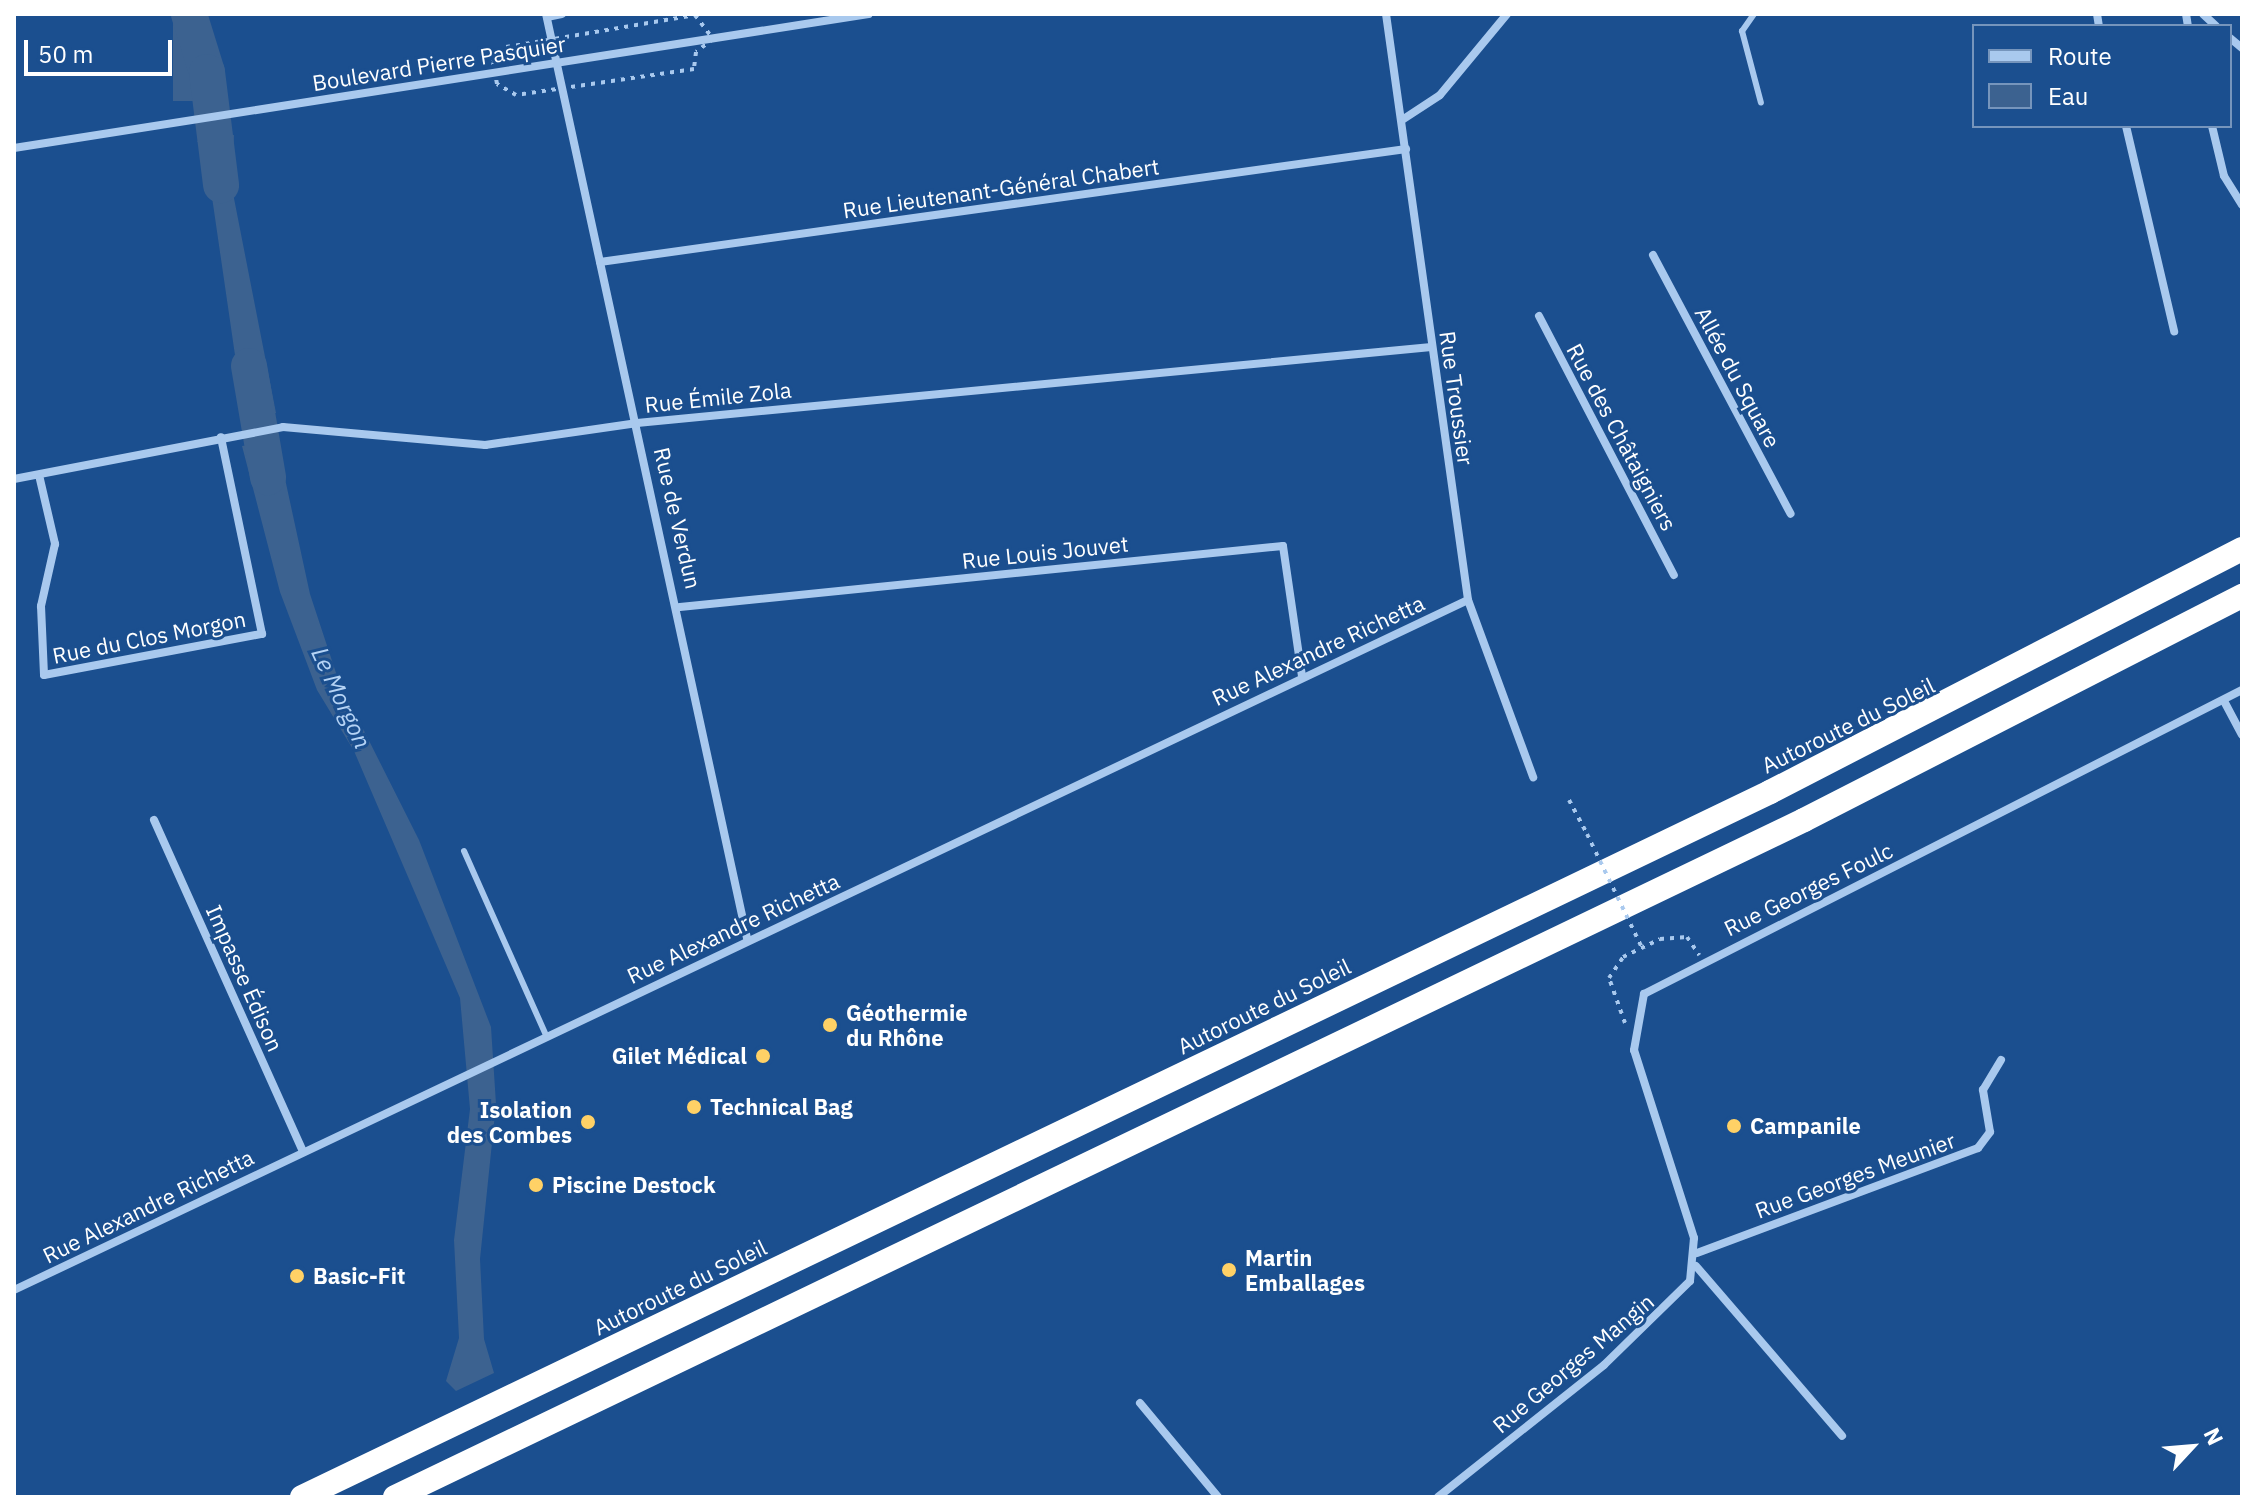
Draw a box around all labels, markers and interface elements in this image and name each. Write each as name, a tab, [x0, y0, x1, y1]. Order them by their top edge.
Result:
scale bar	[28, 24, 176, 74]
legend	[1972, 24, 2232, 128]
street label: Boulevard Pierre Pasquier	[310, 30, 568, 96]
text: 50 m	[38, 38, 93, 70]
text: Route	[2048, 40, 2112, 72]
text: Eau	[2048, 80, 2088, 112]
street label: Rue Lieutenant-Général Chabert	[841, 153, 1161, 223]
street label: Allée du Square	[1690, 302, 1786, 452]
street label: Rue Troussier	[1435, 329, 1479, 467]
street label: Rue des Châtaigniers	[1562, 339, 1682, 535]
street label: Rue Émile Zola	[643, 376, 793, 418]
street label: Rue de Verdun	[649, 445, 707, 591]
street label: Rue Louis Jouvet	[960, 530, 1130, 574]
street label: Rue Alexandre Richetta	[1208, 589, 1428, 711]
street label: Rue du Clos Morgon	[50, 605, 248, 669]
water label: Le Morgon	[305, 643, 377, 753]
street label: Autoroute du Soleil	[1757, 672, 1939, 778]
street label: Rue Georges Foulc	[1719, 837, 1897, 941]
street label: Rue Alexandre Richetta	[623, 867, 843, 989]
street label: Impasse Édison	[201, 901, 289, 1055]
street label: Autoroute du Soleil	[1173, 953, 1355, 1059]
place label: Géothermie du Rhône	[846, 999, 968, 1050]
marker: Géothermie du Rhône	[821, 1016, 839, 1034]
place label: Gilet Médical	[612, 1043, 747, 1069]
marker: Gilet Médical	[754, 1047, 772, 1065]
place label: Technical Bag	[710, 1094, 853, 1120]
place label: Isolation des Combes	[447, 1096, 572, 1148]
marker: Technical Bag	[685, 1098, 703, 1116]
marker: Isolation des Combes	[579, 1113, 597, 1131]
place label: Campanile	[1750, 1113, 1861, 1139]
marker: Campanile	[1725, 1117, 1743, 1135]
street label: Rue Georges Meunier	[1751, 1126, 1959, 1224]
street label: Rue Alexandre Richetta	[38, 1143, 258, 1269]
place label: Piscine Destock	[552, 1172, 716, 1198]
marker: Piscine Destock	[527, 1176, 545, 1194]
street label: Autoroute du Soleil	[589, 1234, 771, 1340]
place label: Martin Emballages	[1245, 1244, 1365, 1296]
marker: Martin Emballages	[1220, 1261, 1238, 1279]
place label: Basic-Fit	[313, 1263, 405, 1289]
marker: Basic-Fit	[288, 1267, 306, 1285]
street label: Rue Georges Mangin	[1487, 1288, 1659, 1438]
north arrow	[2152, 1407, 2232, 1487]
text: N	[2197, 1423, 2231, 1450]

